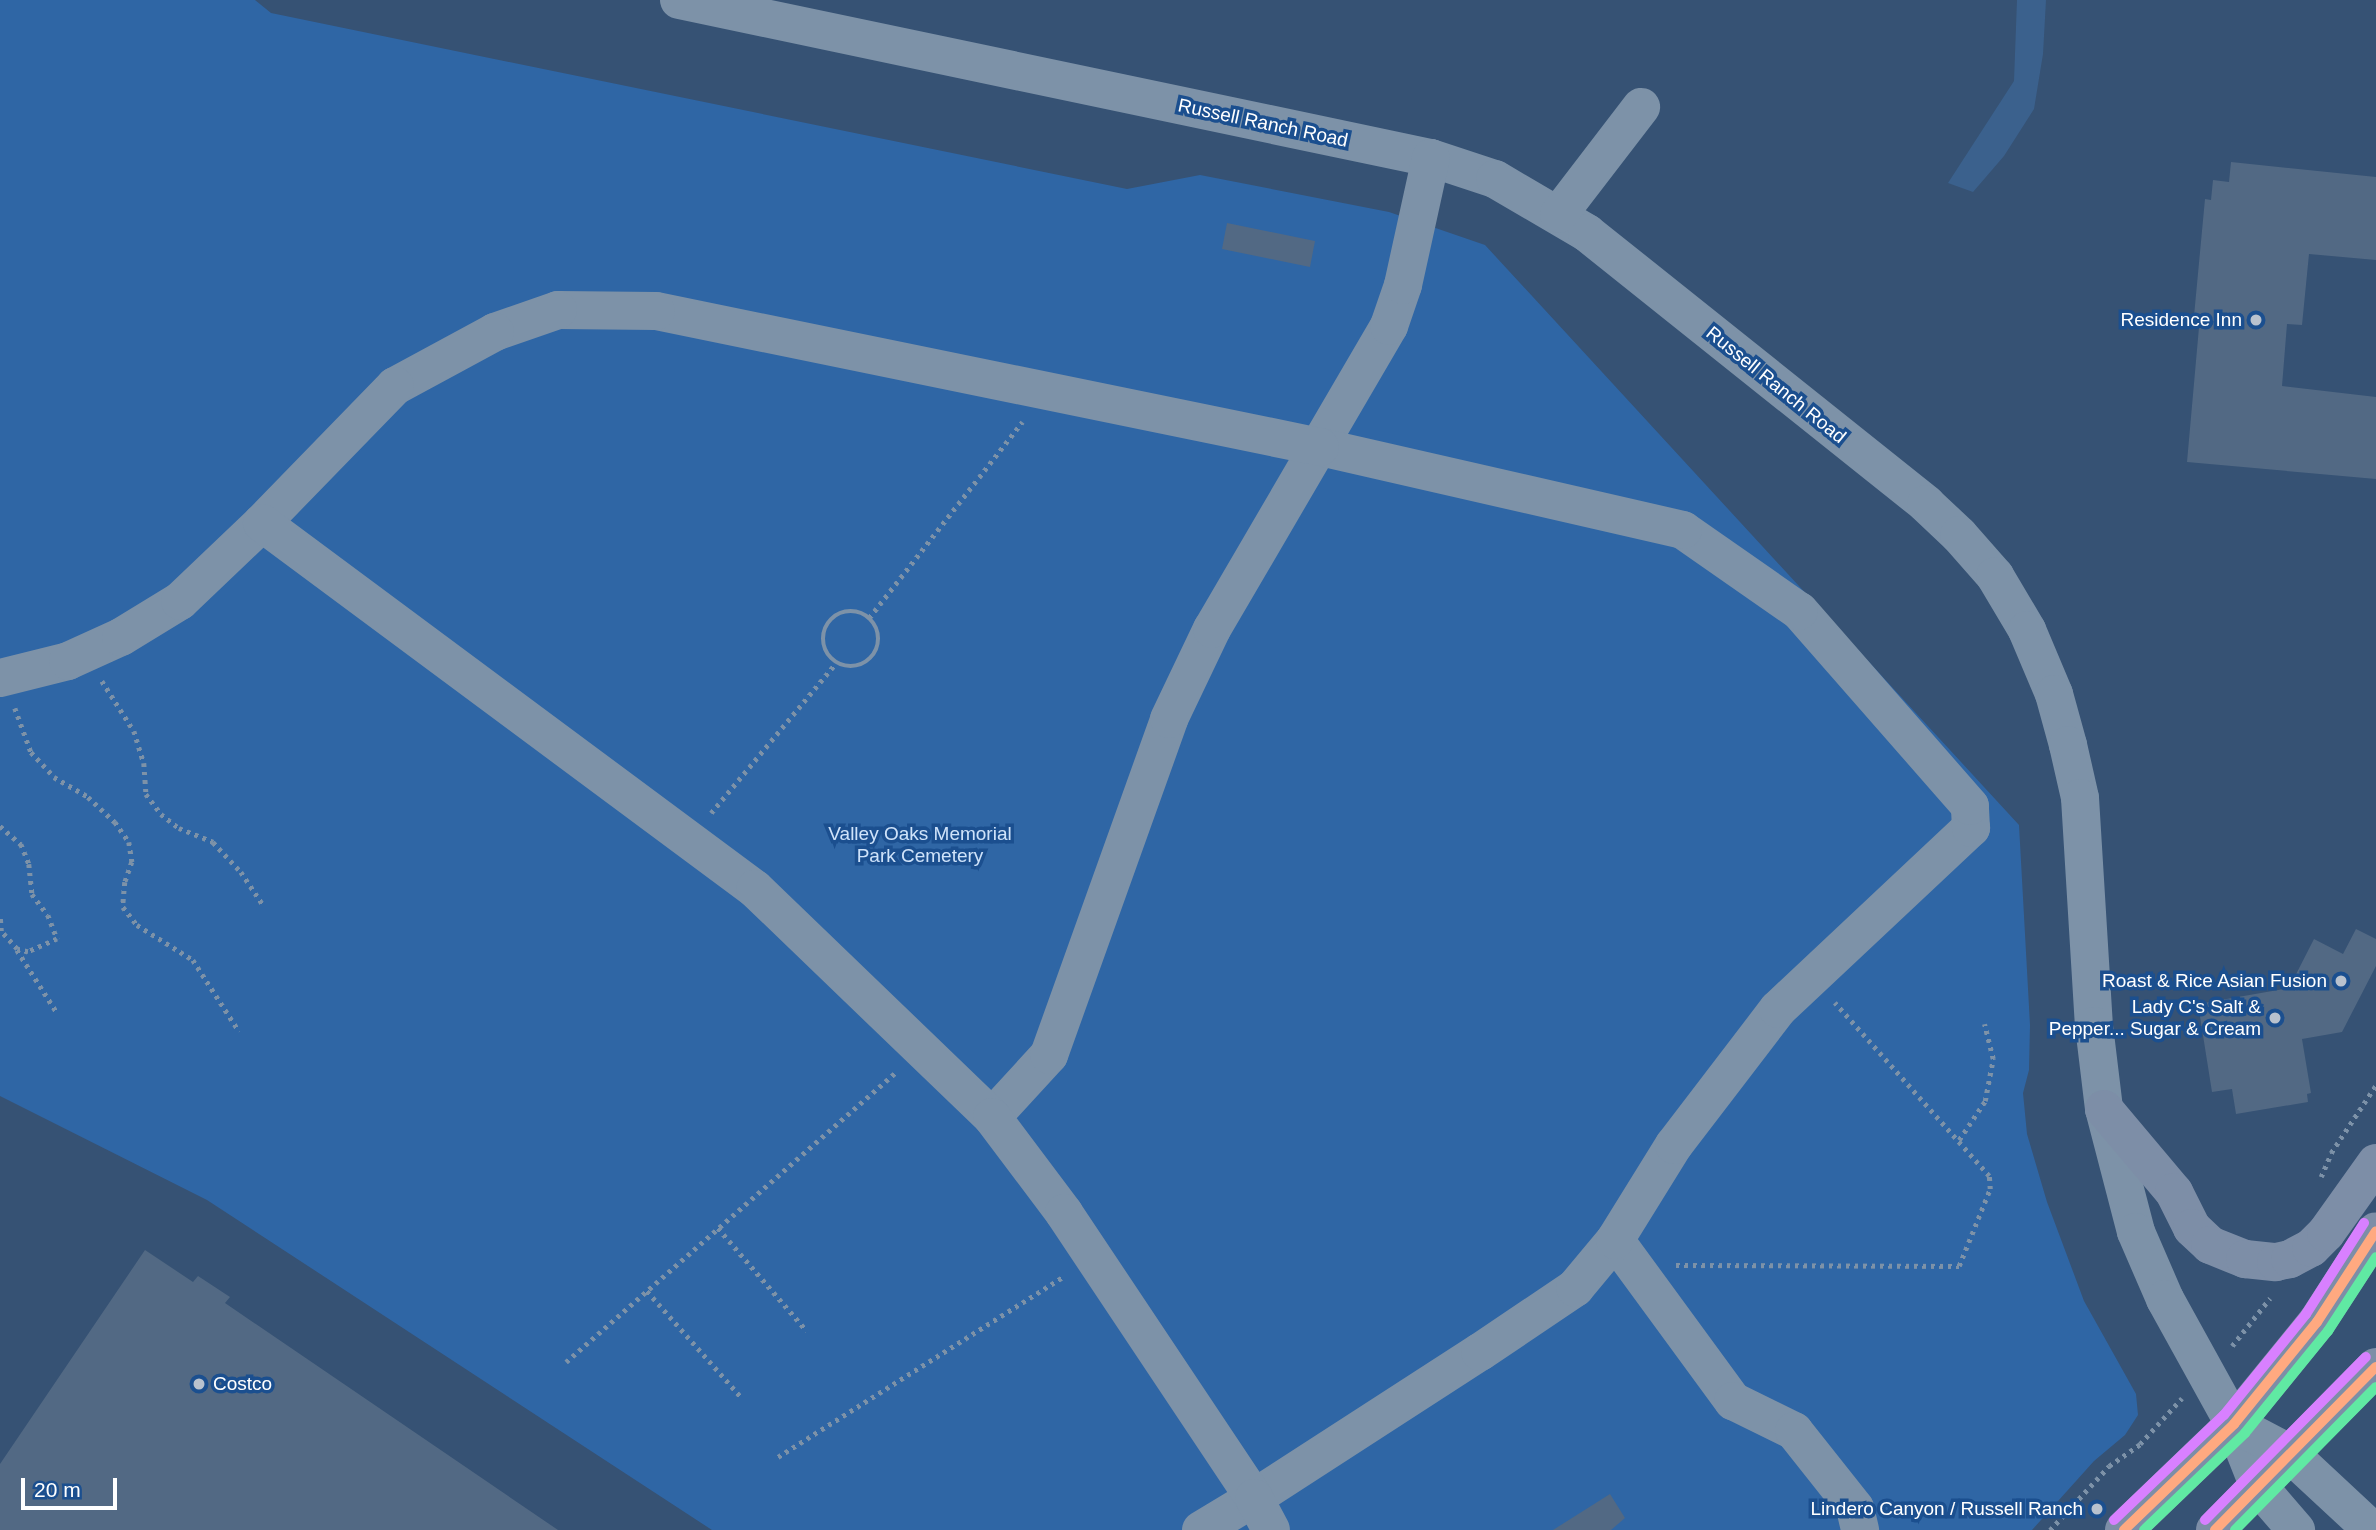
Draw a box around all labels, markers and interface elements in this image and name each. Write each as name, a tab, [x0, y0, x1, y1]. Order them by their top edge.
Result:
street label: Russell Ranch Road	[1176, 94, 1350, 152]
place label: Residence Inn	[2121, 309, 2242, 331]
marker: Residence Inn	[2248, 312, 2264, 328]
street label: Russell Ranch Road	[1702, 322, 1850, 448]
park label: Valley Oaks Memorial Park Cemetery	[828, 823, 1012, 867]
place label: Roast & Rice Asian Fusion	[2101, 970, 2327, 992]
marker: Roast & Rice Asian Fusion	[2333, 973, 2349, 989]
place label: Lady C's Salt & Pepper... Sugar & Cream	[2049, 996, 2261, 1040]
marker: Lady C's Salt & Pepper... Sugar & Cream	[2267, 1010, 2283, 1026]
place label: Costco	[213, 1373, 272, 1395]
marker: Costco	[191, 1376, 207, 1392]
scale bar	[24, 1464, 121, 1508]
text: 20 m	[34, 1478, 81, 1501]
place label: Lindero Canyon / Russell Ranch	[1811, 1498, 2083, 1520]
marker: Lindero Canyon / Russell Ranch	[2089, 1501, 2105, 1517]

